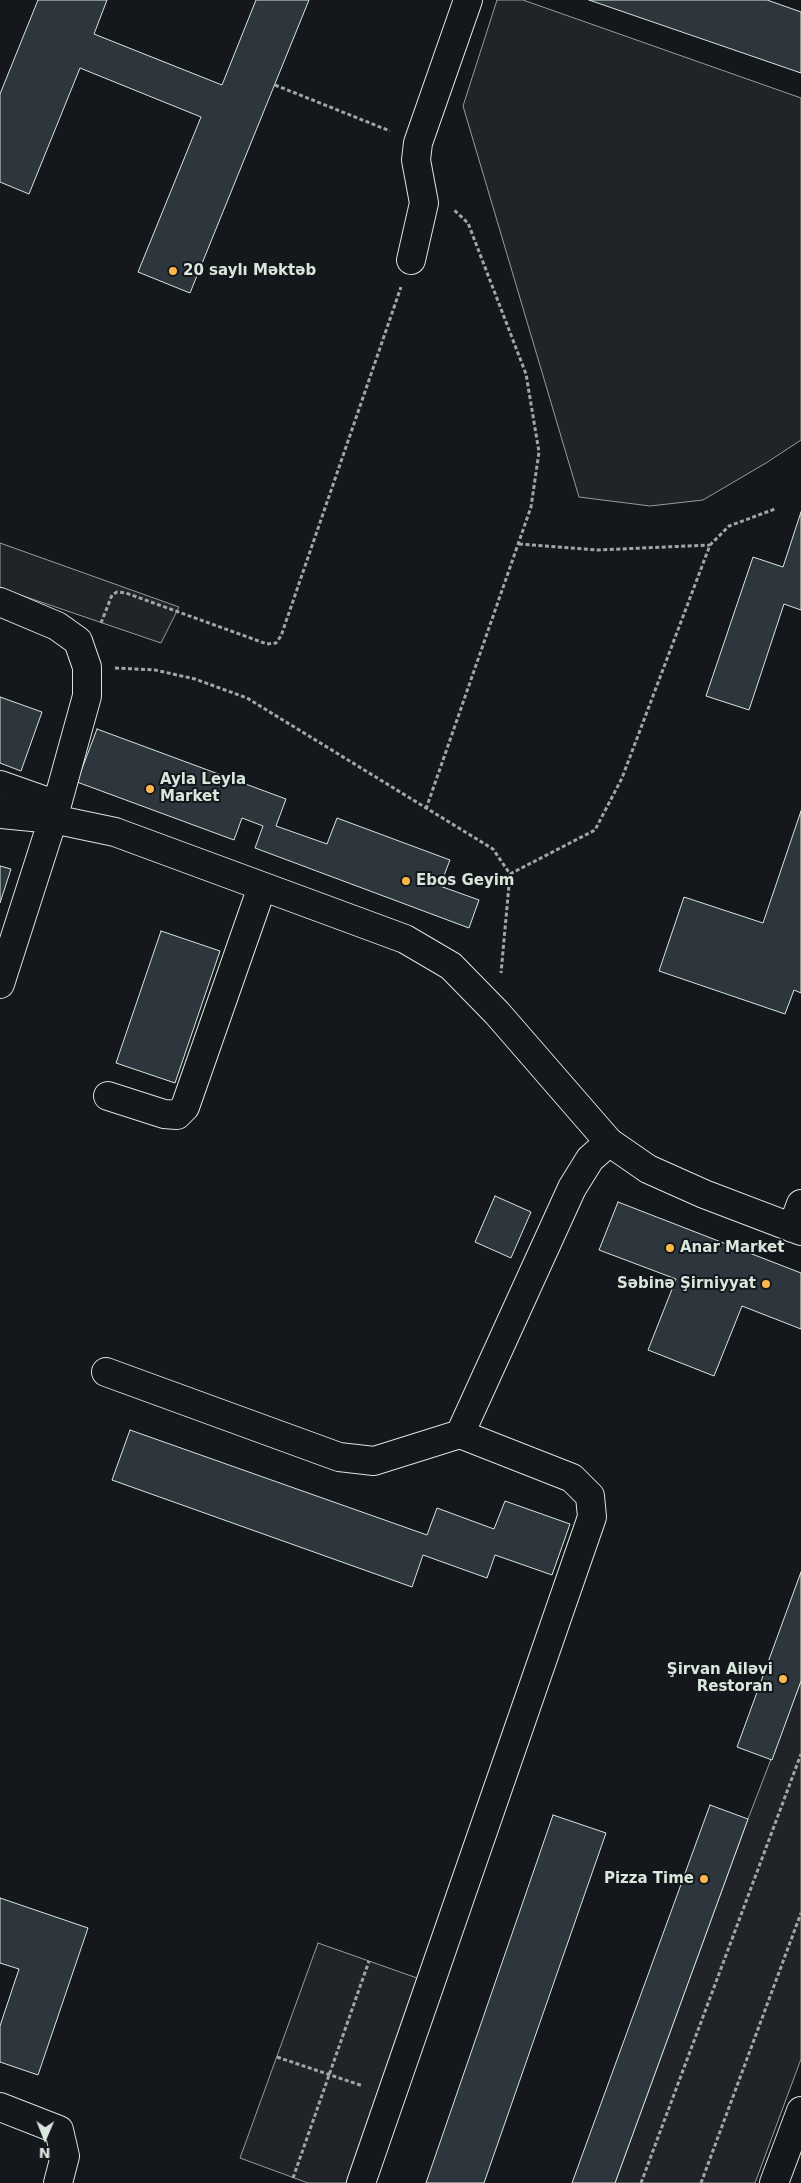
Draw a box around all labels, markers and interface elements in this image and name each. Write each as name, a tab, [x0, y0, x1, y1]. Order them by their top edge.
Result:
place label: 20 saylı Məktəb	[183, 262, 316, 280]
marker: 20 saylı Məktəb	[167, 265, 179, 277]
place label: Ayla Leyla Market	[160, 771, 246, 806]
marker: Ayla Leyla Market	[144, 783, 156, 795]
place label: Ebos Geyim	[416, 872, 514, 890]
marker: Ebos Geyim	[400, 875, 412, 887]
place label: Anar Market	[680, 1239, 784, 1257]
marker: Anar Market	[664, 1242, 676, 1254]
place label: Səbinə Şirniyyat	[617, 1275, 756, 1293]
marker: Səbinə Şirniyyat	[760, 1278, 772, 1290]
place label: Şirvan Ailəvi Restoran	[667, 1661, 773, 1696]
marker: Şirvan Ailəvi Restoran	[777, 1673, 789, 1685]
place label: Pizza Time	[604, 1870, 694, 1888]
marker: Pizza Time	[698, 1873, 710, 1885]
north arrow	[20, 2113, 70, 2163]
text: N	[39, 2145, 51, 2161]

